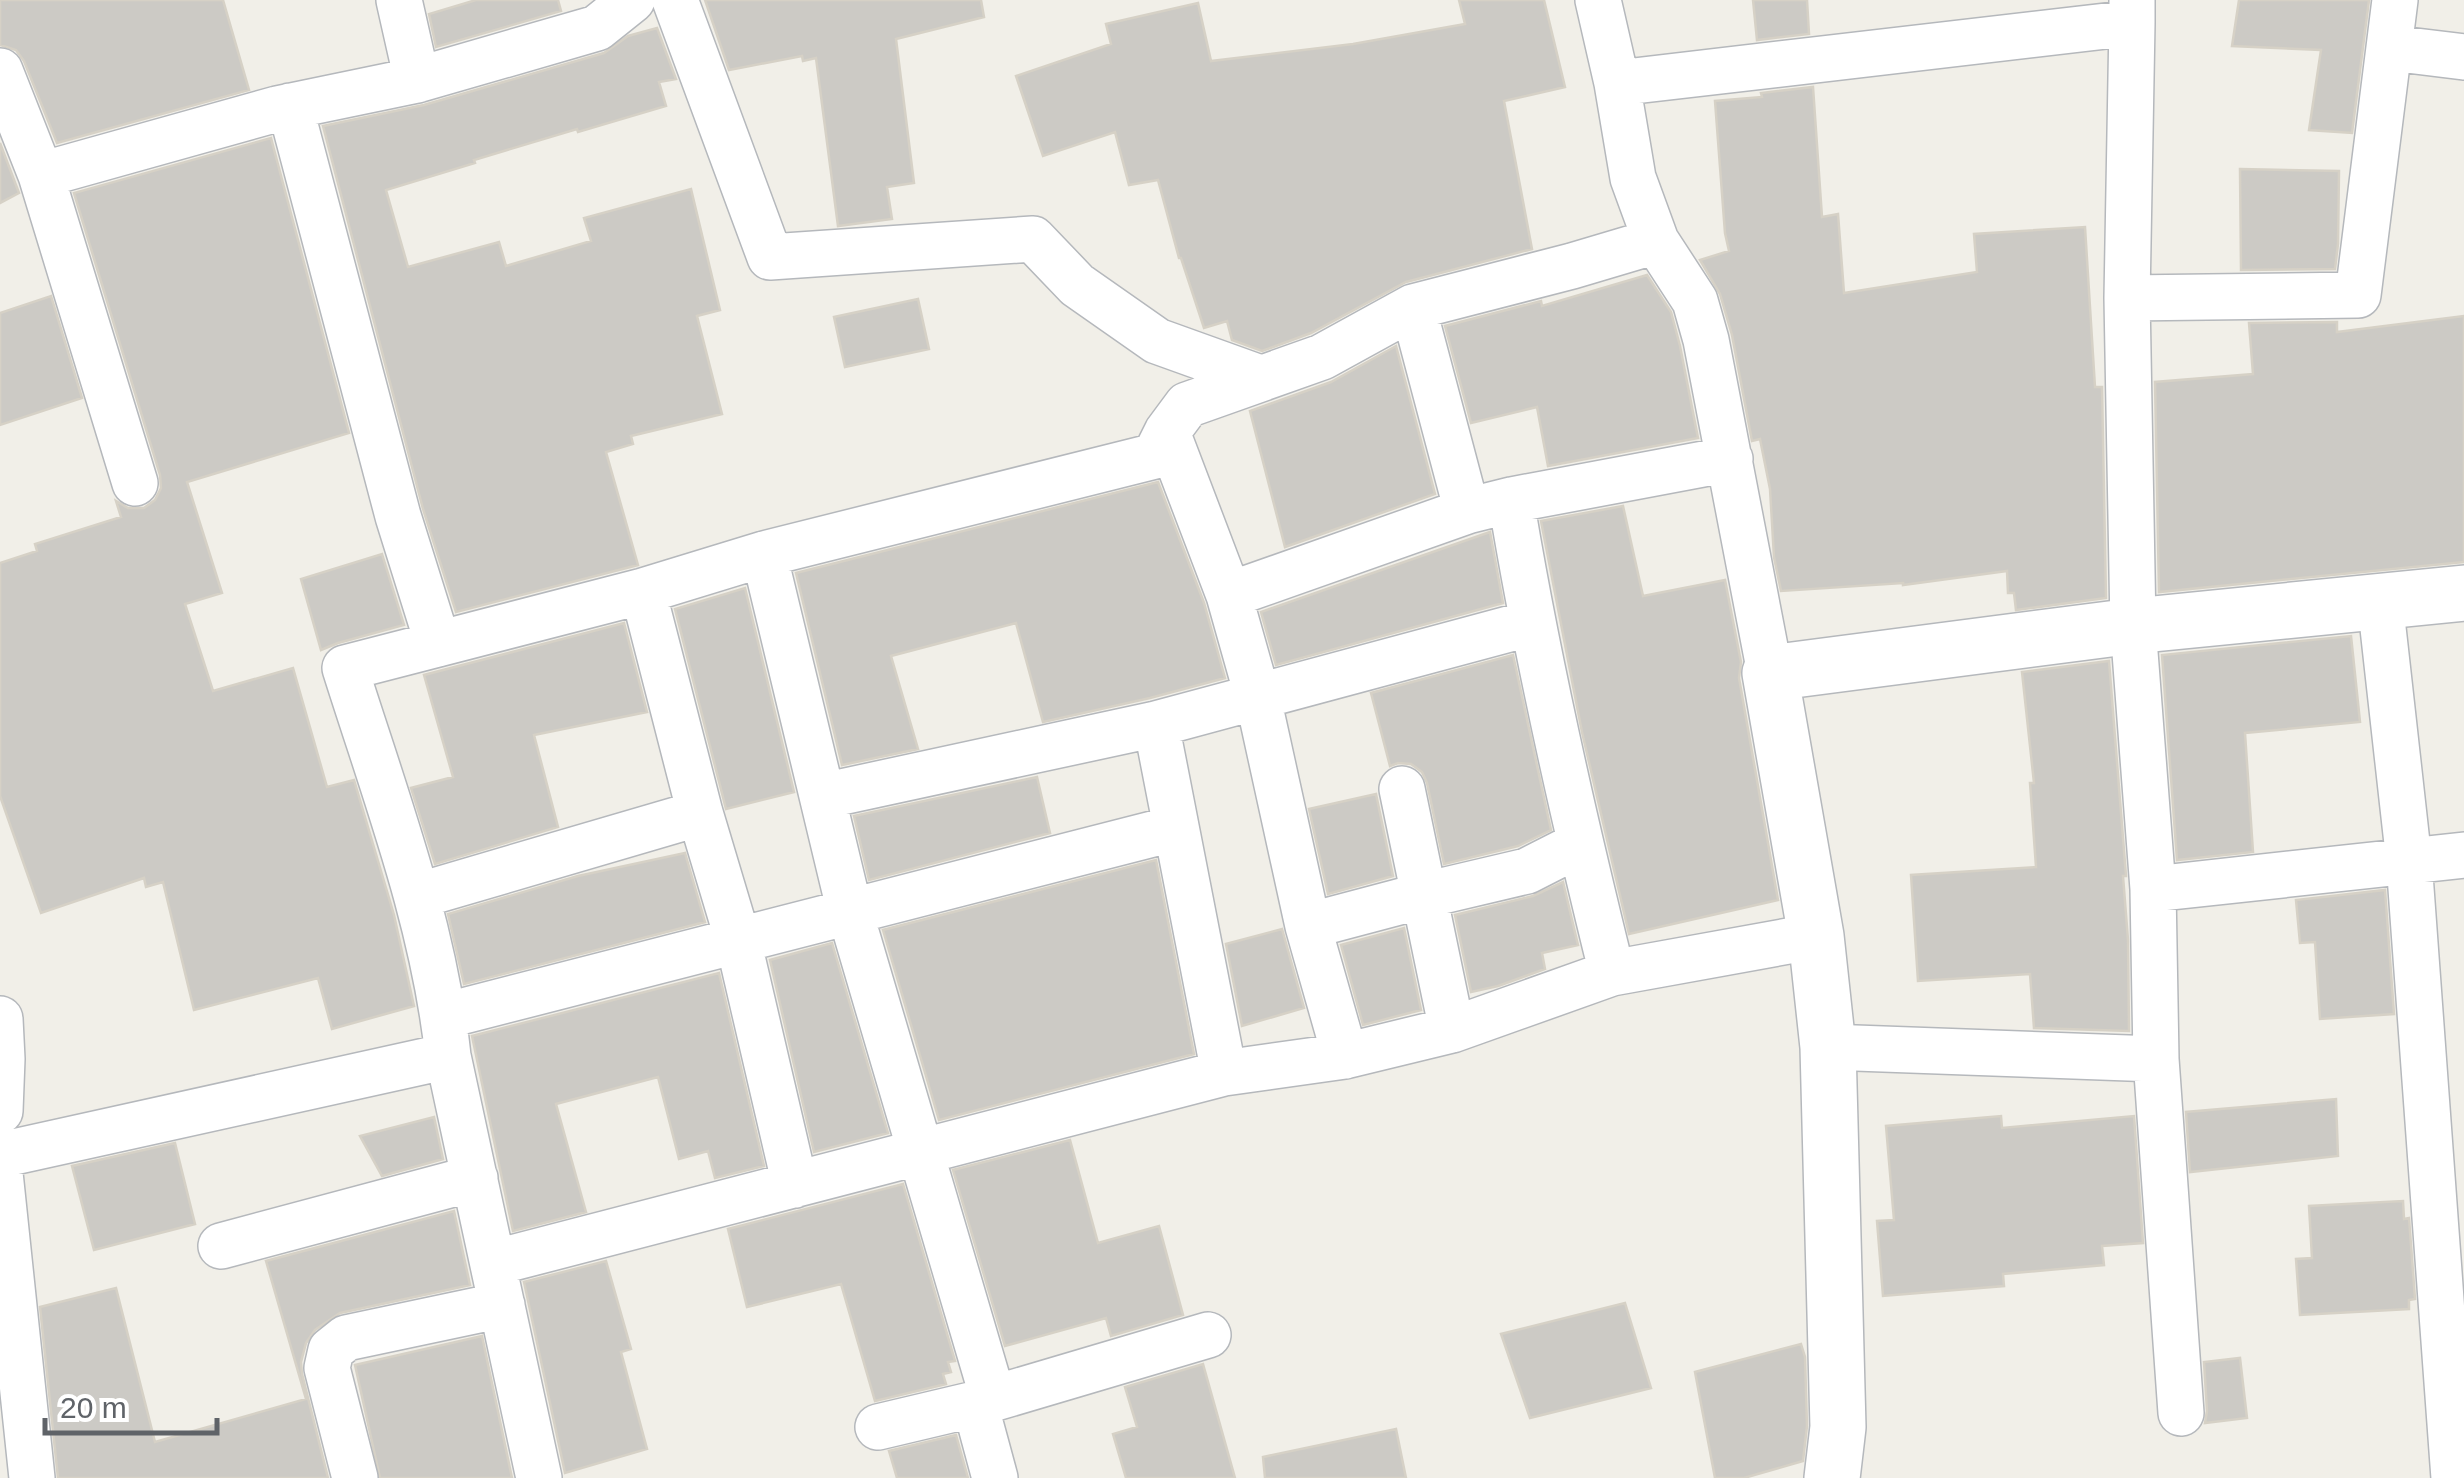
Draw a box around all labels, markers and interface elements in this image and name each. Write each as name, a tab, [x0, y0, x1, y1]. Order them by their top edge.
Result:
scale bar	[45, 1373, 218, 1435]
text: 20 m	[60, 1391, 127, 1424]

